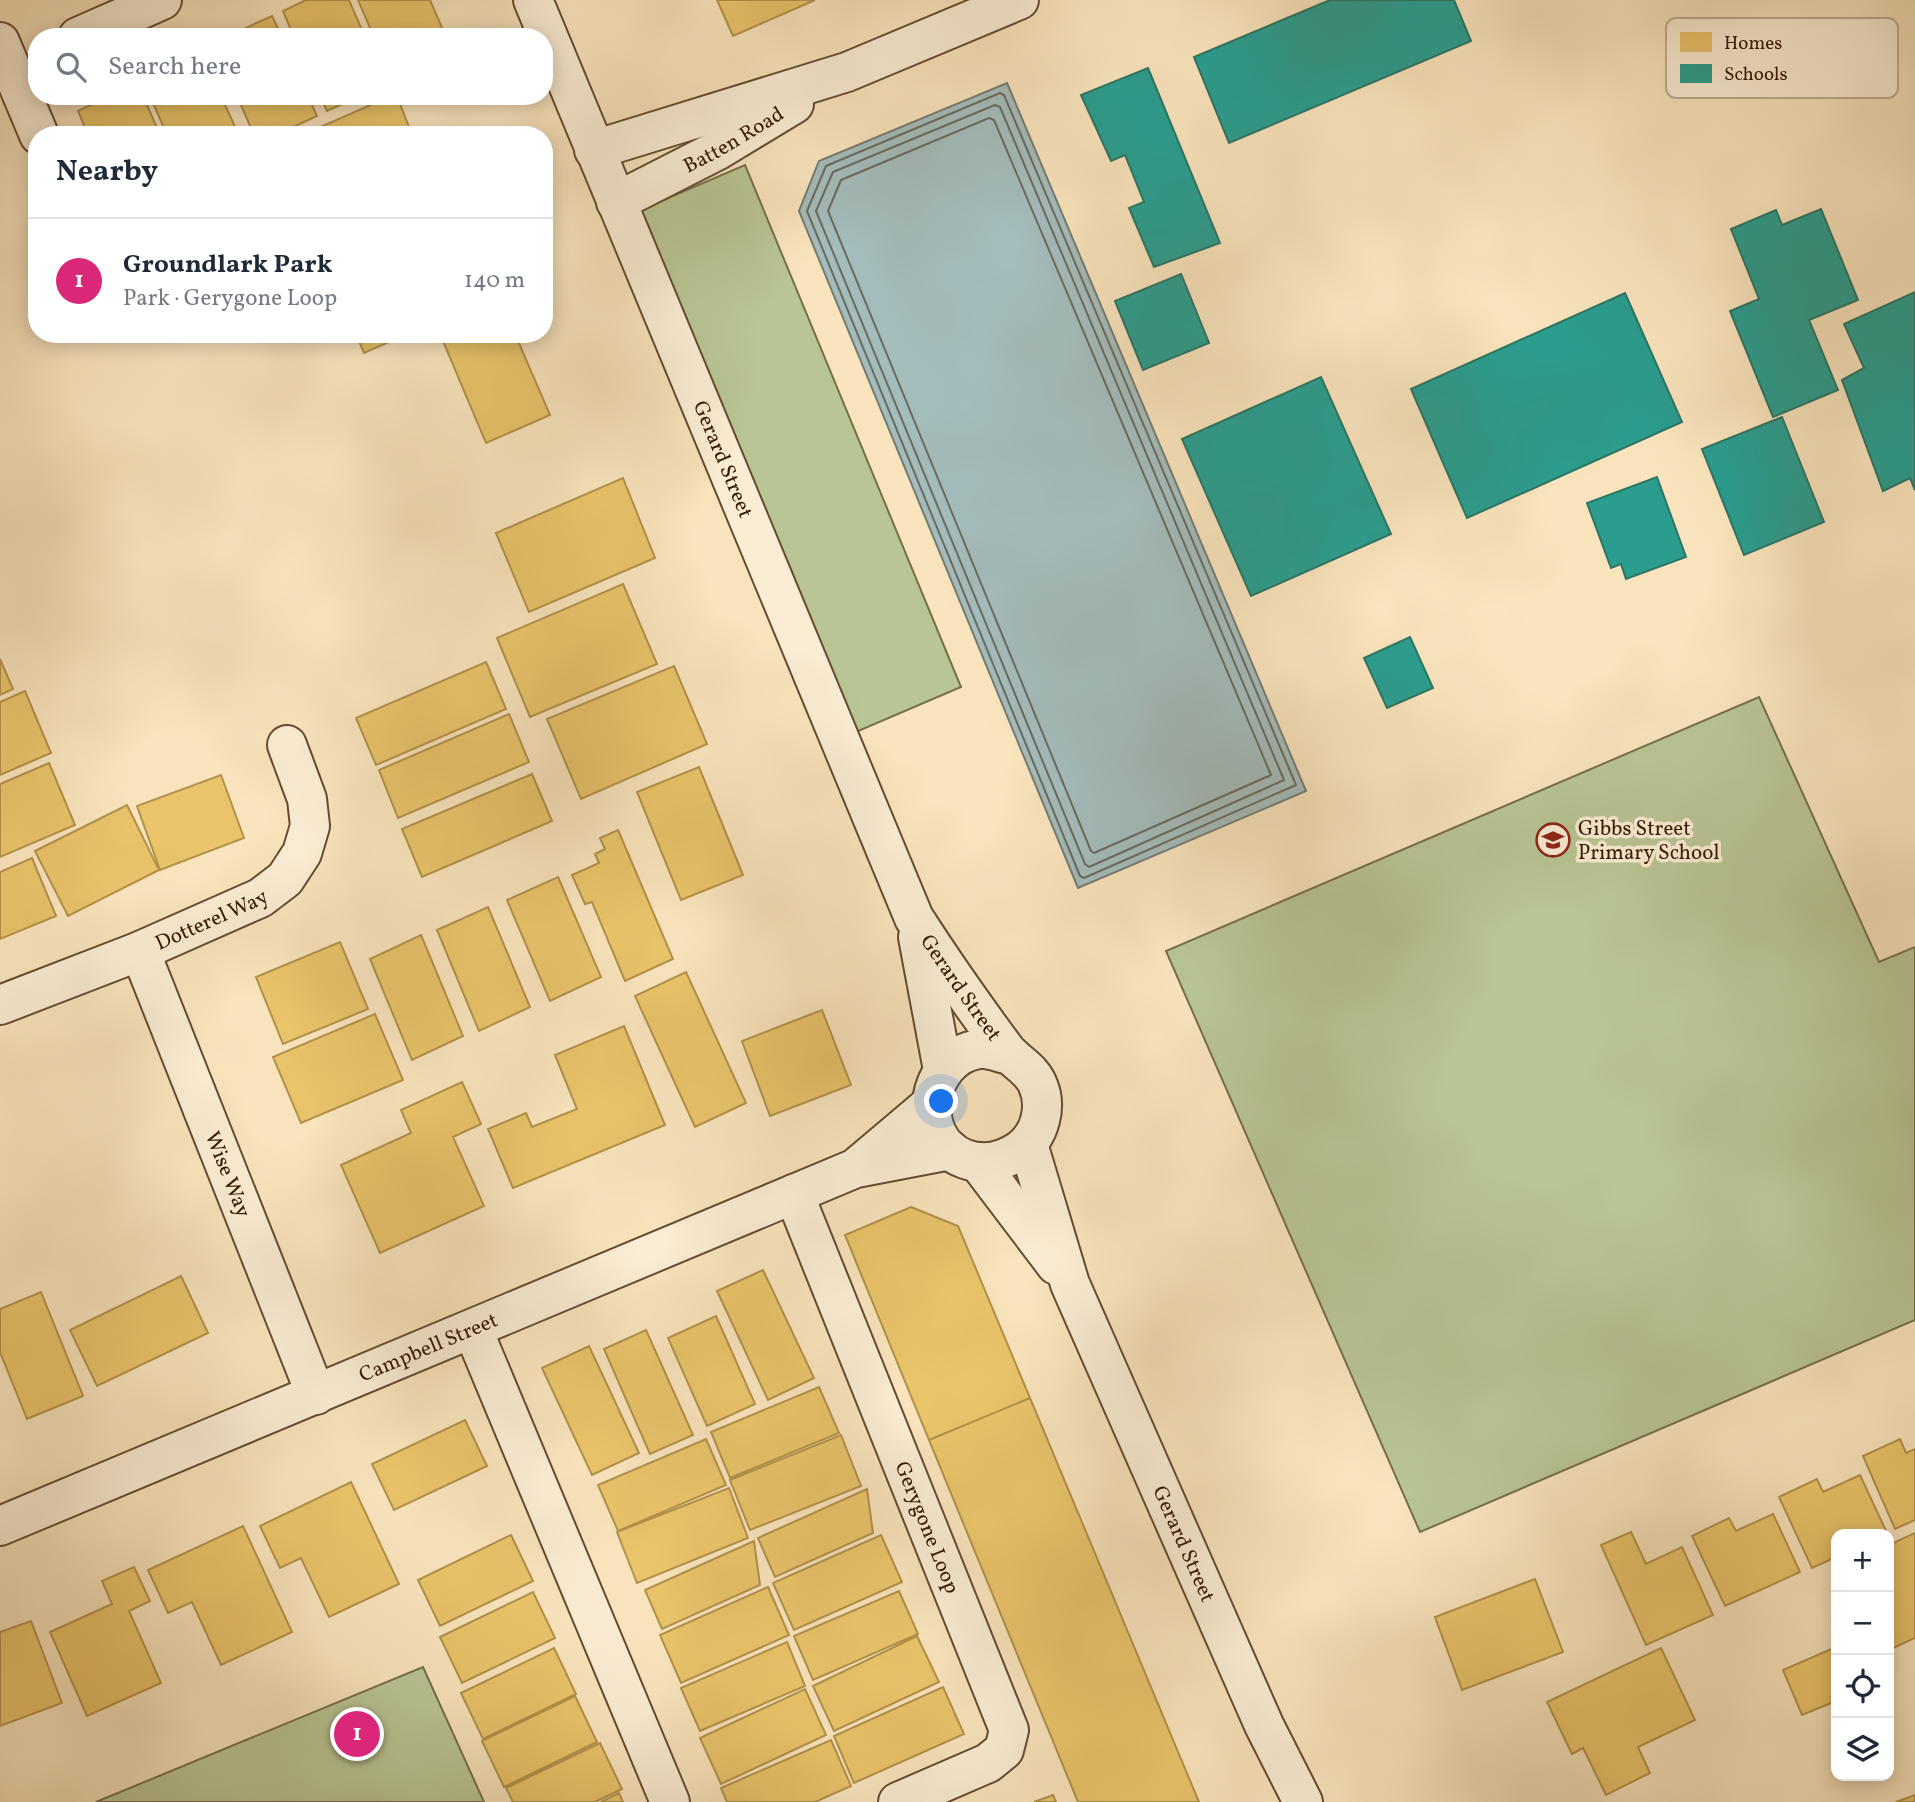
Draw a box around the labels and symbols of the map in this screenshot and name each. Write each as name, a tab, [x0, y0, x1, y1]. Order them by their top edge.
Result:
legend	[1666, 18, 1898, 98]
text: Homes	[1724, 31, 1782, 57]
text: Schools	[1724, 62, 1788, 88]
street label: Batten Road	[679, 100, 790, 181]
street label: Gerard Street	[685, 397, 759, 523]
place label: Gibbs Street Primary School	[1578, 815, 1719, 868]
school or university icon: Gibbs Street Primary School	[1534, 821, 1572, 859]
street label: Dotterel Way	[151, 883, 276, 958]
street label: Gerard Street	[913, 929, 1008, 1048]
your location	[924, 1084, 958, 1118]
street label: Wise Way	[197, 1127, 257, 1222]
street label: Campbell Street	[355, 1306, 502, 1390]
street label: Gerygone Loop	[887, 1457, 966, 1598]
street label: Gerard Street	[1145, 1482, 1221, 1607]
pin: 1	[334, 1708, 380, 1760]

